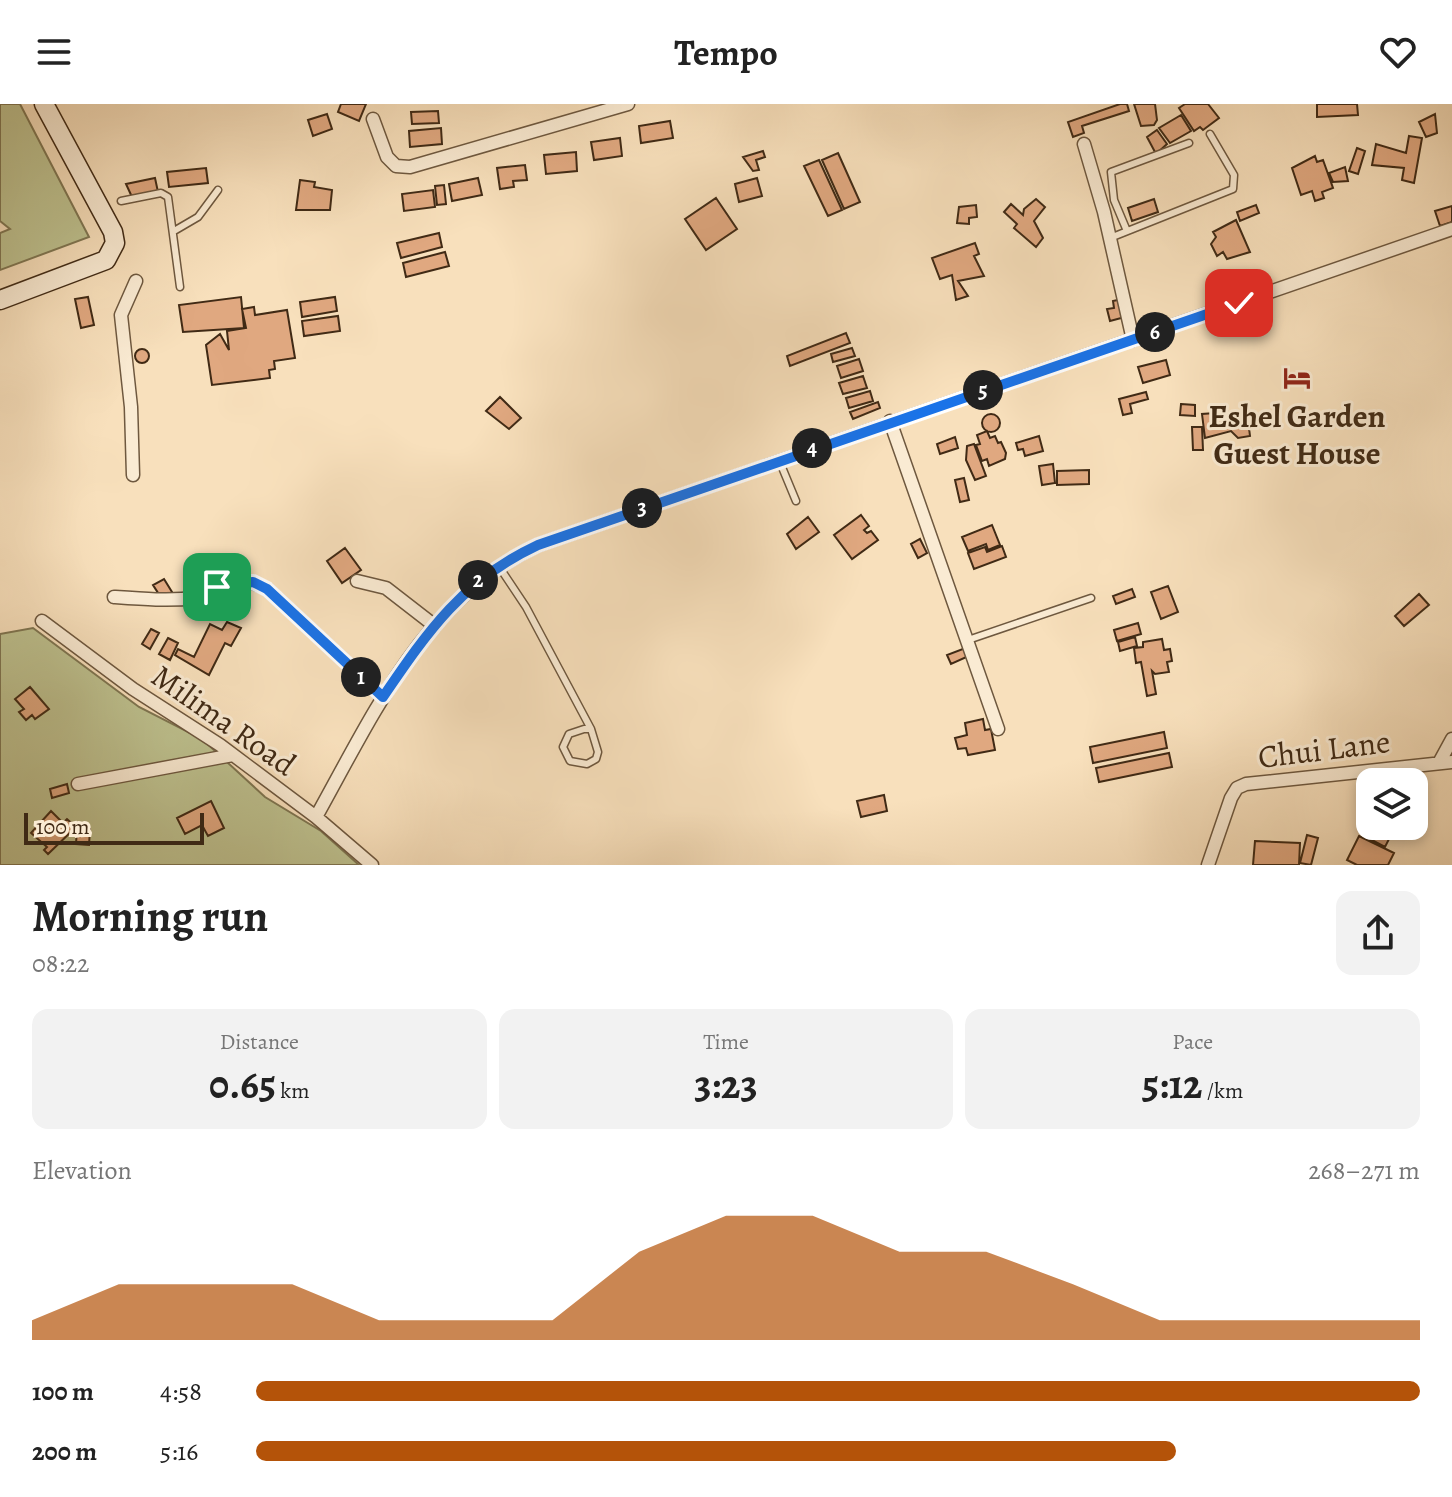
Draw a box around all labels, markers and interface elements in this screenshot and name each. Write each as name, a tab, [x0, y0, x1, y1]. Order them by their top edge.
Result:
text: Tempo	[674, 28, 778, 77]
icon: menu	[32, 30, 76, 74]
icon: heart	[1376, 30, 1420, 74]
pin	[1205, 269, 1273, 337]
icon: check	[1217, 281, 1261, 325]
pin: 6	[1135, 312, 1175, 352]
text: 6	[1150, 317, 1160, 347]
hotel icon: Eshel Garden Guest House	[1282, 363, 1312, 393]
pin: 5	[963, 370, 1003, 410]
text: 5	[978, 375, 988, 405]
place label: Eshel Garden Guest House	[1209, 394, 1385, 475]
pin: 4	[792, 428, 832, 468]
text: 4	[807, 433, 817, 463]
pin: 3	[622, 488, 662, 528]
text: 3	[637, 493, 647, 523]
pin	[183, 553, 251, 621]
pin: 2	[458, 560, 498, 600]
icon: arrive	[195, 565, 239, 609]
text: 2	[473, 565, 483, 595]
street label: Milima Road	[143, 654, 306, 786]
pin: 1	[341, 657, 381, 697]
text: 1	[357, 662, 365, 692]
street label: Chui Lane	[1255, 719, 1393, 779]
map controls	[1356, 768, 1428, 840]
button: layers	[1356, 768, 1428, 840]
scale bar	[24, 809, 204, 845]
text: 100 m	[36, 812, 90, 842]
text: Morning run	[32, 886, 268, 946]
button: share	[1336, 891, 1420, 975]
text: 08:22	[32, 946, 89, 981]
text: Distance	[220, 1027, 299, 1057]
text: Time	[703, 1027, 749, 1057]
text: Pace	[1172, 1027, 1213, 1057]
text: 0.65	[209, 1057, 276, 1112]
text: 3:23	[694, 1057, 758, 1112]
text: 5:12	[1142, 1057, 1202, 1112]
text: km	[276, 1076, 310, 1106]
text: /km	[1202, 1076, 1243, 1106]
text: Elevation	[32, 1153, 132, 1188]
text: 268–271 m	[1308, 1153, 1420, 1188]
text: 100 m	[32, 1374, 94, 1409]
text: 4:58	[160, 1374, 202, 1409]
text: 200 m	[32, 1434, 97, 1469]
text: 5:16	[160, 1434, 198, 1469]

